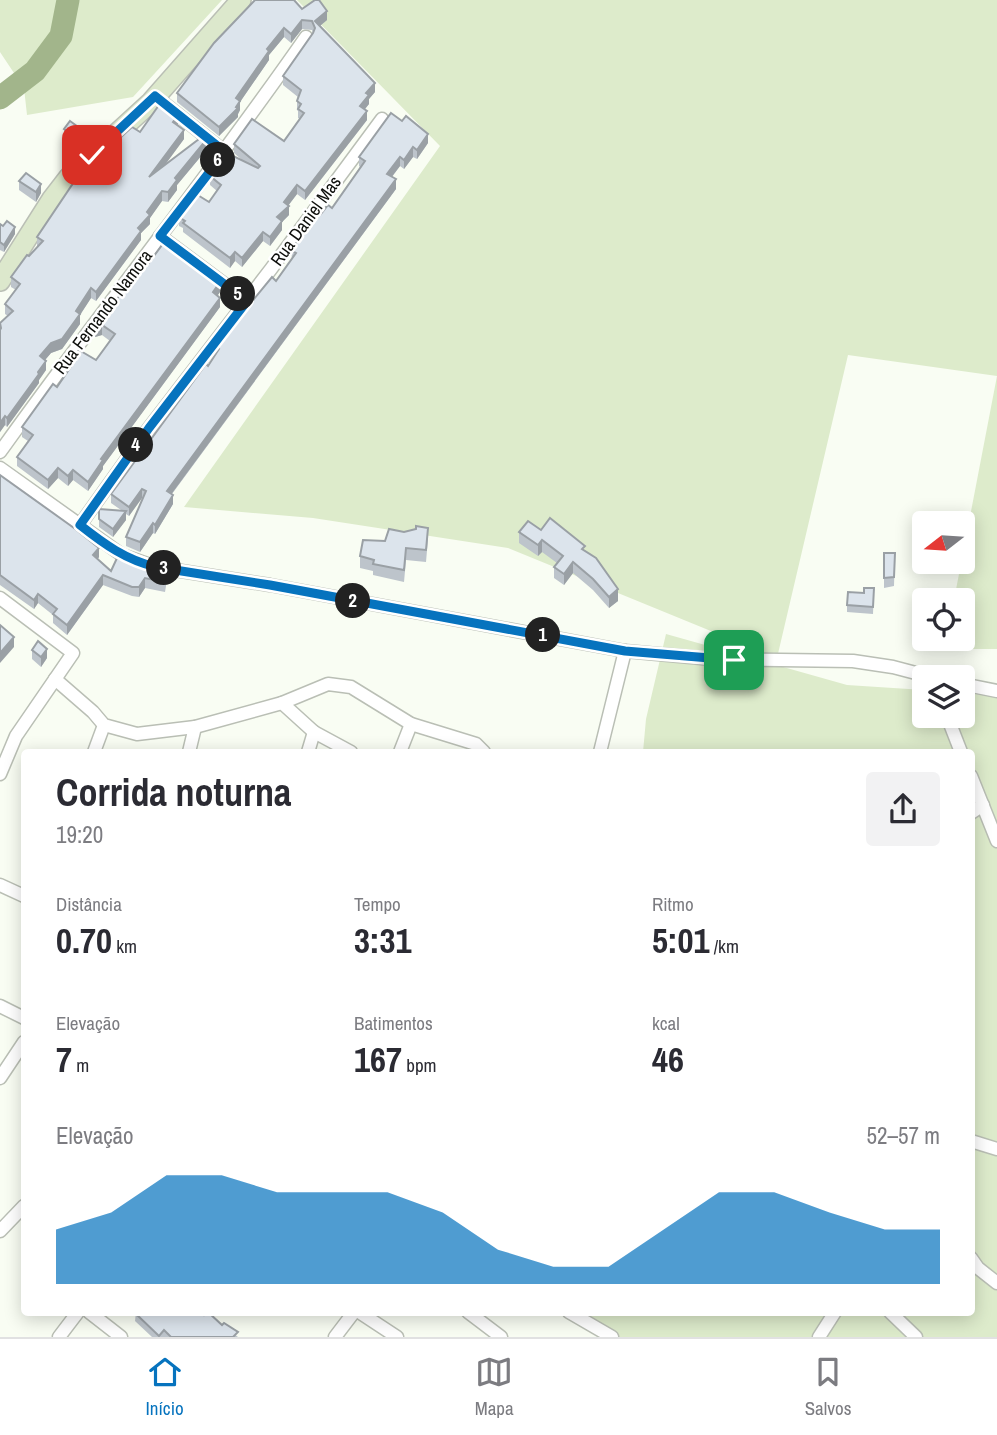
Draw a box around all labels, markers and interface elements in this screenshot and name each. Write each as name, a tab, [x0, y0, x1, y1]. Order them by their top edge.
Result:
pin	[62, 125, 122, 185]
icon: check	[73, 136, 111, 174]
pin: 6	[200, 142, 235, 178]
text: 6	[213, 146, 222, 172]
street label: Rua Daniel Mas	[264, 171, 347, 271]
street label: Rua Fernando Namora	[47, 244, 158, 379]
pin: 5	[220, 276, 256, 312]
text: 5	[233, 280, 242, 306]
pin: 4	[118, 428, 154, 462]
text: 4	[131, 431, 140, 457]
north arrow	[912, 511, 975, 574]
map controls	[912, 511, 975, 728]
pin: 3	[146, 550, 182, 586]
text: 3	[159, 554, 168, 580]
pin: 2	[336, 584, 370, 618]
text: 2	[348, 587, 357, 613]
button: locate	[912, 588, 975, 651]
pin: 1	[526, 618, 560, 652]
text: 1	[538, 621, 547, 647]
pin	[704, 630, 764, 690]
icon: arrive	[715, 641, 753, 679]
button: layers	[912, 665, 975, 728]
text: Corrida noturna	[56, 767, 291, 818]
button: share	[866, 772, 940, 846]
text: 19:20	[56, 819, 103, 850]
text: Distância	[56, 891, 122, 917]
text: Tempo	[354, 891, 401, 917]
text: Ritmo	[652, 891, 694, 917]
text: 0.70	[56, 917, 112, 964]
text: 3:31	[354, 917, 411, 964]
text: 5:01	[652, 917, 709, 964]
text: km	[112, 933, 137, 959]
text: /km	[709, 933, 739, 959]
text: Elevação	[56, 1010, 120, 1036]
text: Batimentos	[354, 1010, 433, 1036]
text: kcal	[652, 1010, 680, 1036]
text: 7	[56, 1036, 72, 1083]
text: 167	[354, 1036, 402, 1083]
text: 46	[652, 1036, 684, 1083]
text: m	[72, 1052, 89, 1078]
text: bpm	[402, 1052, 437, 1078]
text: Elevação	[56, 1120, 134, 1151]
text: 52–57 m	[867, 1120, 940, 1151]
tab: Início	[146, 1353, 184, 1421]
tab: Mapa	[475, 1353, 514, 1421]
tab: Salvos	[805, 1353, 851, 1421]

